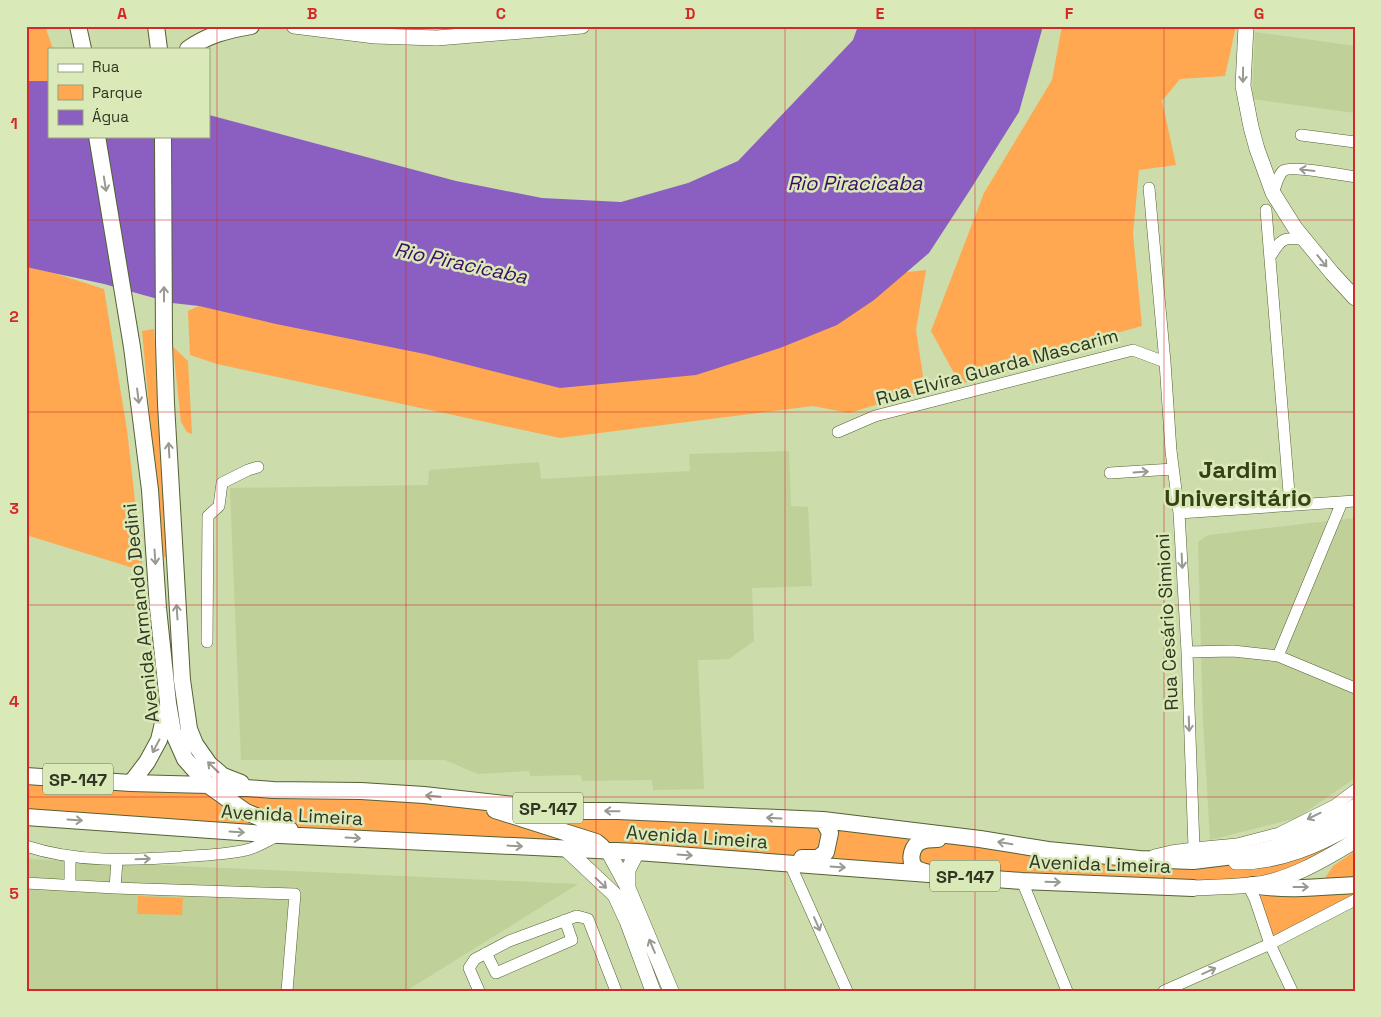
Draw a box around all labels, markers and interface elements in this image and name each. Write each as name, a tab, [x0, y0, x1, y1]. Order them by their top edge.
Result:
text: A	[117, 3, 127, 24]
text: B	[307, 3, 317, 24]
text: C	[496, 3, 506, 24]
text: D	[685, 3, 695, 24]
text: E	[876, 3, 885, 24]
text: F	[1065, 3, 1074, 24]
text: G	[1254, 3, 1264, 24]
legend	[48, 48, 210, 138]
text: Rua	[92, 57, 120, 76]
one-way arrow	[1239, 67, 1248, 83]
text: Parque	[92, 83, 143, 102]
text: Água	[92, 107, 129, 126]
text: 1	[10, 113, 18, 134]
one-way arrow	[1299, 165, 1315, 175]
water label: Rio Piracicaba	[787, 170, 923, 196]
one-way arrow	[101, 176, 111, 192]
water label: Rio Piracicaba	[392, 236, 530, 290]
one-way arrow	[1316, 254, 1327, 267]
one-way arrow	[159, 286, 169, 302]
text: 2	[9, 306, 19, 327]
street label: Rua Elvira Guarda Mascarim	[873, 323, 1121, 411]
one-way arrow	[133, 388, 143, 404]
one-way arrow	[164, 442, 173, 458]
district label: Jardim Universitário	[1164, 454, 1312, 513]
one-way arrow	[1133, 467, 1149, 476]
text: 3	[9, 498, 19, 519]
street label: Avenida Armando Dedini	[117, 502, 165, 724]
street label: Rua Cesário Simioni	[1150, 533, 1184, 711]
one-way arrow	[150, 549, 159, 565]
one-way arrow	[1177, 553, 1186, 569]
one-way arrow	[173, 605, 182, 621]
text: 4	[9, 691, 19, 712]
one-way arrow	[1184, 716, 1194, 732]
one-way arrow	[151, 738, 161, 753]
one-way arrow	[207, 761, 219, 773]
road number: SP-147	[43, 764, 113, 794]
one-way arrow	[425, 791, 441, 801]
road number: SP-147	[513, 792, 583, 824]
street label: Avenida Limeira	[220, 799, 364, 831]
one-way arrow	[604, 806, 620, 816]
one-way arrow	[1307, 812, 1322, 821]
one-way arrow	[766, 813, 782, 823]
one-way arrow	[67, 815, 83, 825]
street label: Avenida Limeira	[625, 820, 769, 854]
one-way arrow	[229, 827, 245, 836]
one-way arrow	[345, 834, 361, 843]
one-way arrow	[998, 837, 1014, 847]
one-way arrow	[507, 842, 523, 851]
street label: Avenida Limeira	[1029, 849, 1172, 879]
one-way arrow	[677, 851, 693, 860]
one-way arrow	[135, 854, 151, 864]
road number: SP-147	[930, 860, 1000, 891]
one-way arrow	[830, 863, 846, 872]
one-way arrow	[595, 877, 607, 889]
one-way arrow	[1044, 878, 1060, 887]
one-way arrow	[1292, 882, 1309, 892]
text: 5	[9, 883, 19, 904]
one-way arrow	[813, 916, 823, 931]
one-way arrow	[647, 939, 656, 954]
one-way arrow	[1201, 966, 1216, 975]

